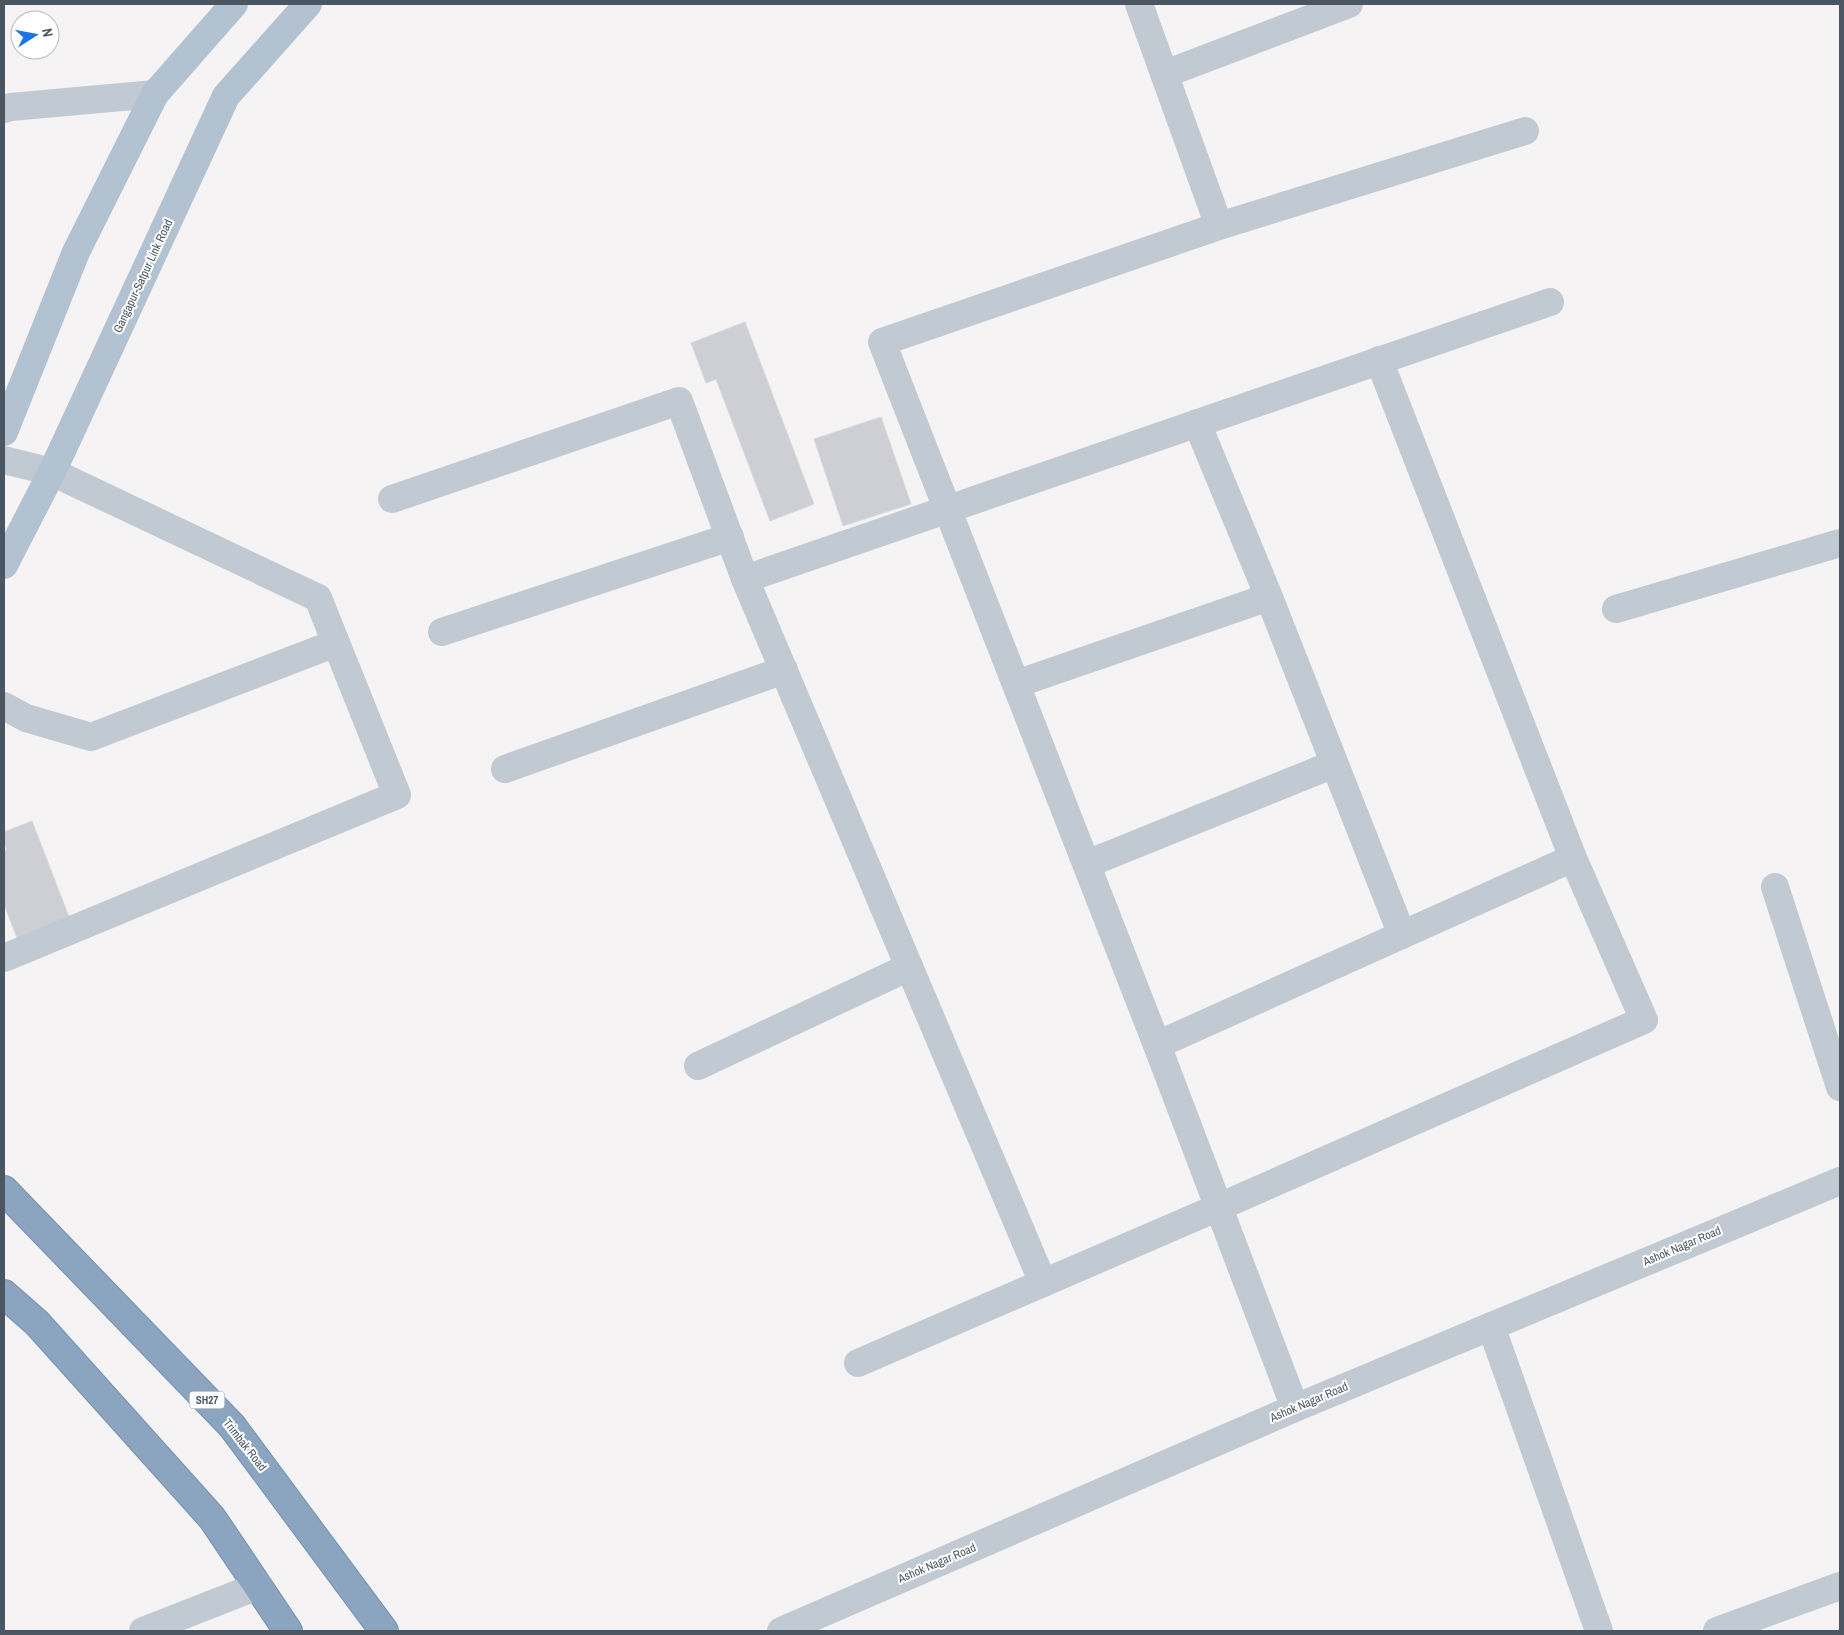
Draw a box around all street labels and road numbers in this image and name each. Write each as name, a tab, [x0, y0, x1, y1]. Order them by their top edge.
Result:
street label: Gangapur-Satpur Link Road	[110, 217, 176, 335]
street label: Ashok Nagar Road	[1640, 1222, 1723, 1270]
street label: Ashok Nagar Road	[1267, 1378, 1350, 1426]
road number: SH27	[190, 1392, 224, 1408]
street label: Trimbak Road	[220, 1416, 270, 1474]
street label: Ashok Nagar Road	[895, 1539, 978, 1587]

